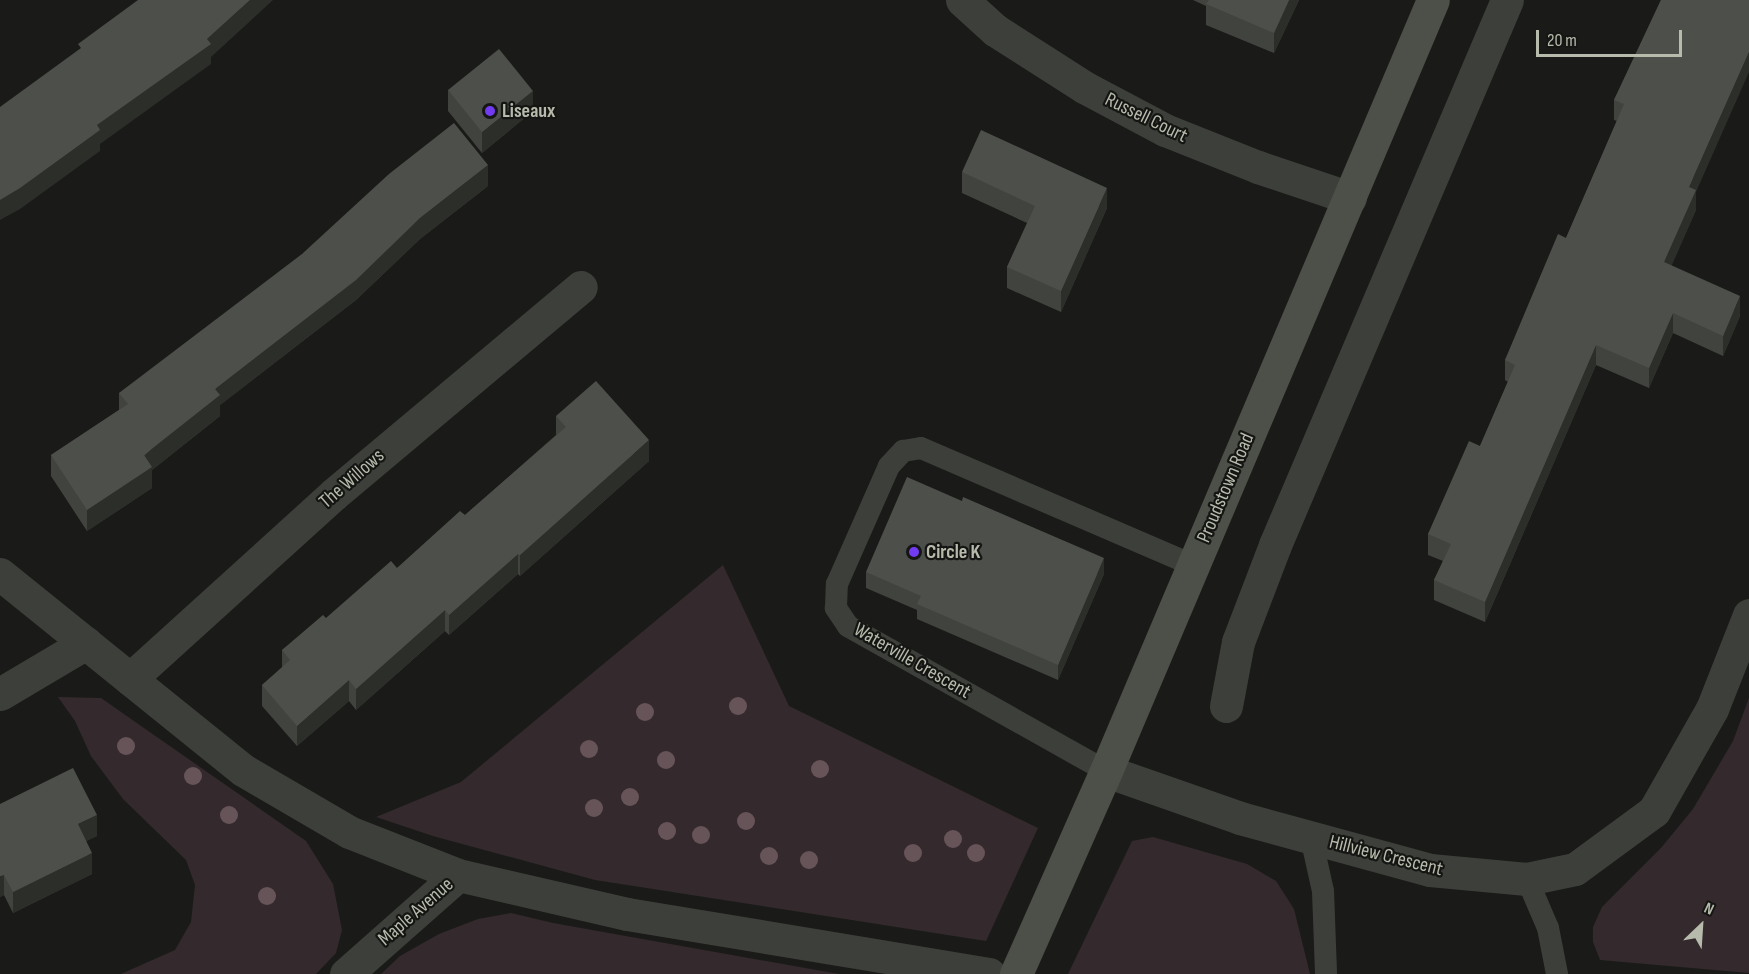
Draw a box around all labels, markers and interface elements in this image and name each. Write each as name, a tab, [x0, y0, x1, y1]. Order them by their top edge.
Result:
scale bar	[1539, 18, 1684, 56]
text: 20 m	[1547, 30, 1577, 51]
street label: Russell Court	[1101, 88, 1191, 148]
place label: Liseaux	[502, 99, 555, 123]
marker: Liseaux	[483, 104, 497, 118]
street label: Proudstown Road	[1192, 430, 1260, 546]
street label: The Willows	[314, 444, 390, 514]
place label: Circle K	[926, 540, 980, 564]
marker: Circle K	[907, 545, 921, 559]
street label: Waterville Crescent	[849, 618, 975, 704]
street label: Hillview Crescent	[1327, 830, 1445, 882]
street label: Maple Avenue	[374, 873, 458, 951]
north arrow	[1671, 896, 1731, 956]
text: N	[1701, 899, 1717, 920]

